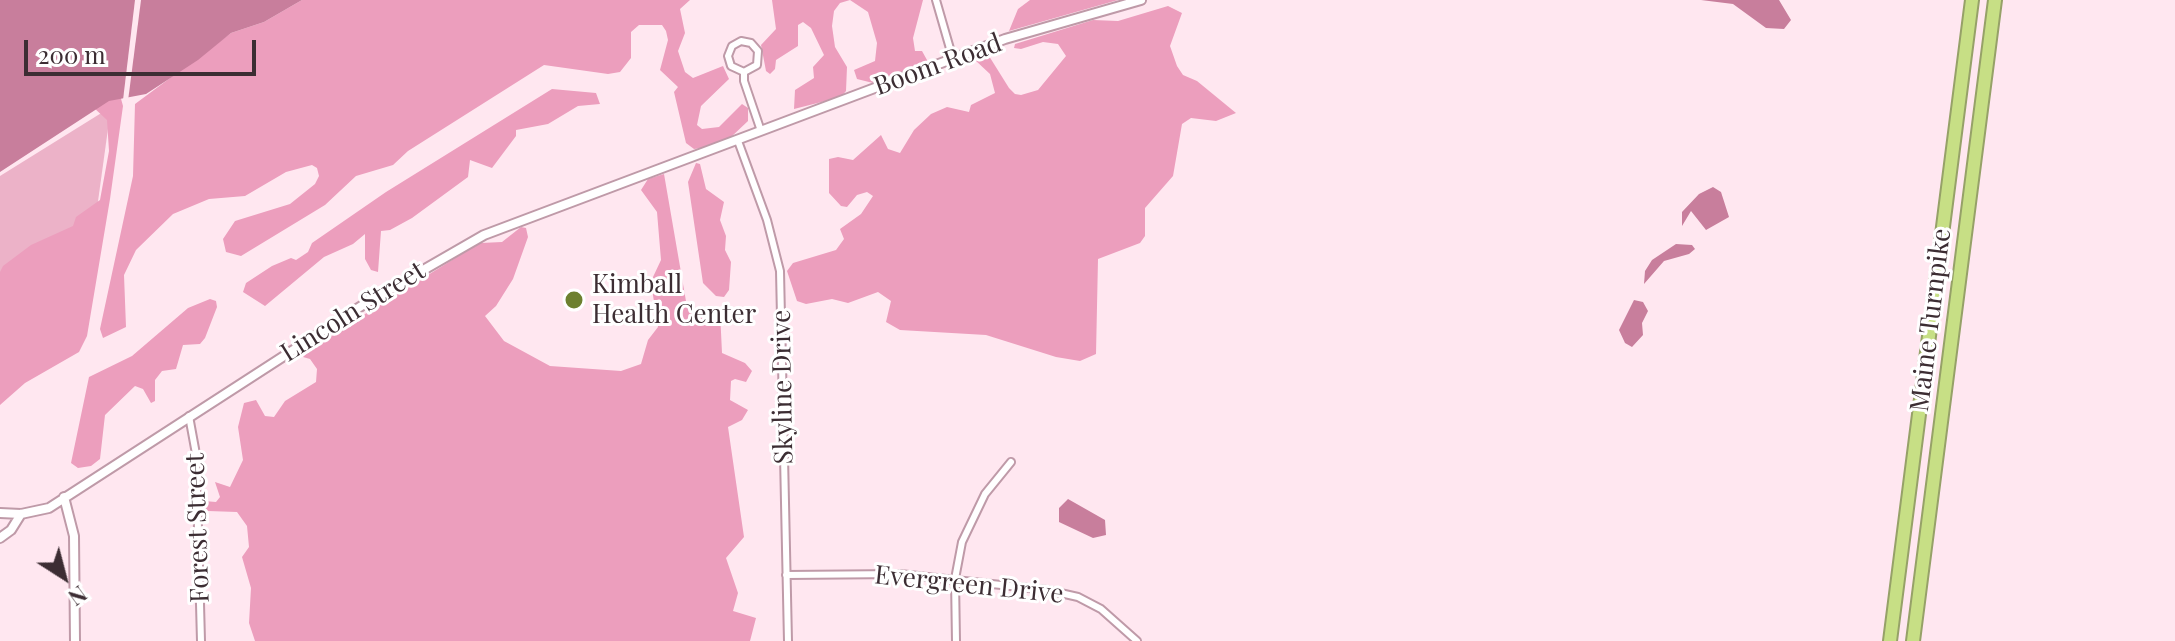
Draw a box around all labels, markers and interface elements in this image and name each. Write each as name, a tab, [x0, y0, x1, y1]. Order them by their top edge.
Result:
scale bar	[28, 24, 260, 74]
street label: Boom Road	[870, 28, 1006, 102]
text: 200 m	[38, 38, 106, 70]
street label: Maine Turnpike	[1904, 227, 1958, 413]
street label: Lincoln Street	[275, 255, 431, 369]
place label: Kimball Health Center	[592, 269, 756, 330]
marker: Kimball Health Center	[563, 289, 585, 311]
street label: Skyline Drive	[766, 309, 800, 465]
street label: Forest Street	[180, 453, 216, 603]
north arrow	[24, 537, 104, 617]
street label: Evergreen Drive	[873, 560, 1065, 610]
text: N	[63, 580, 93, 613]

